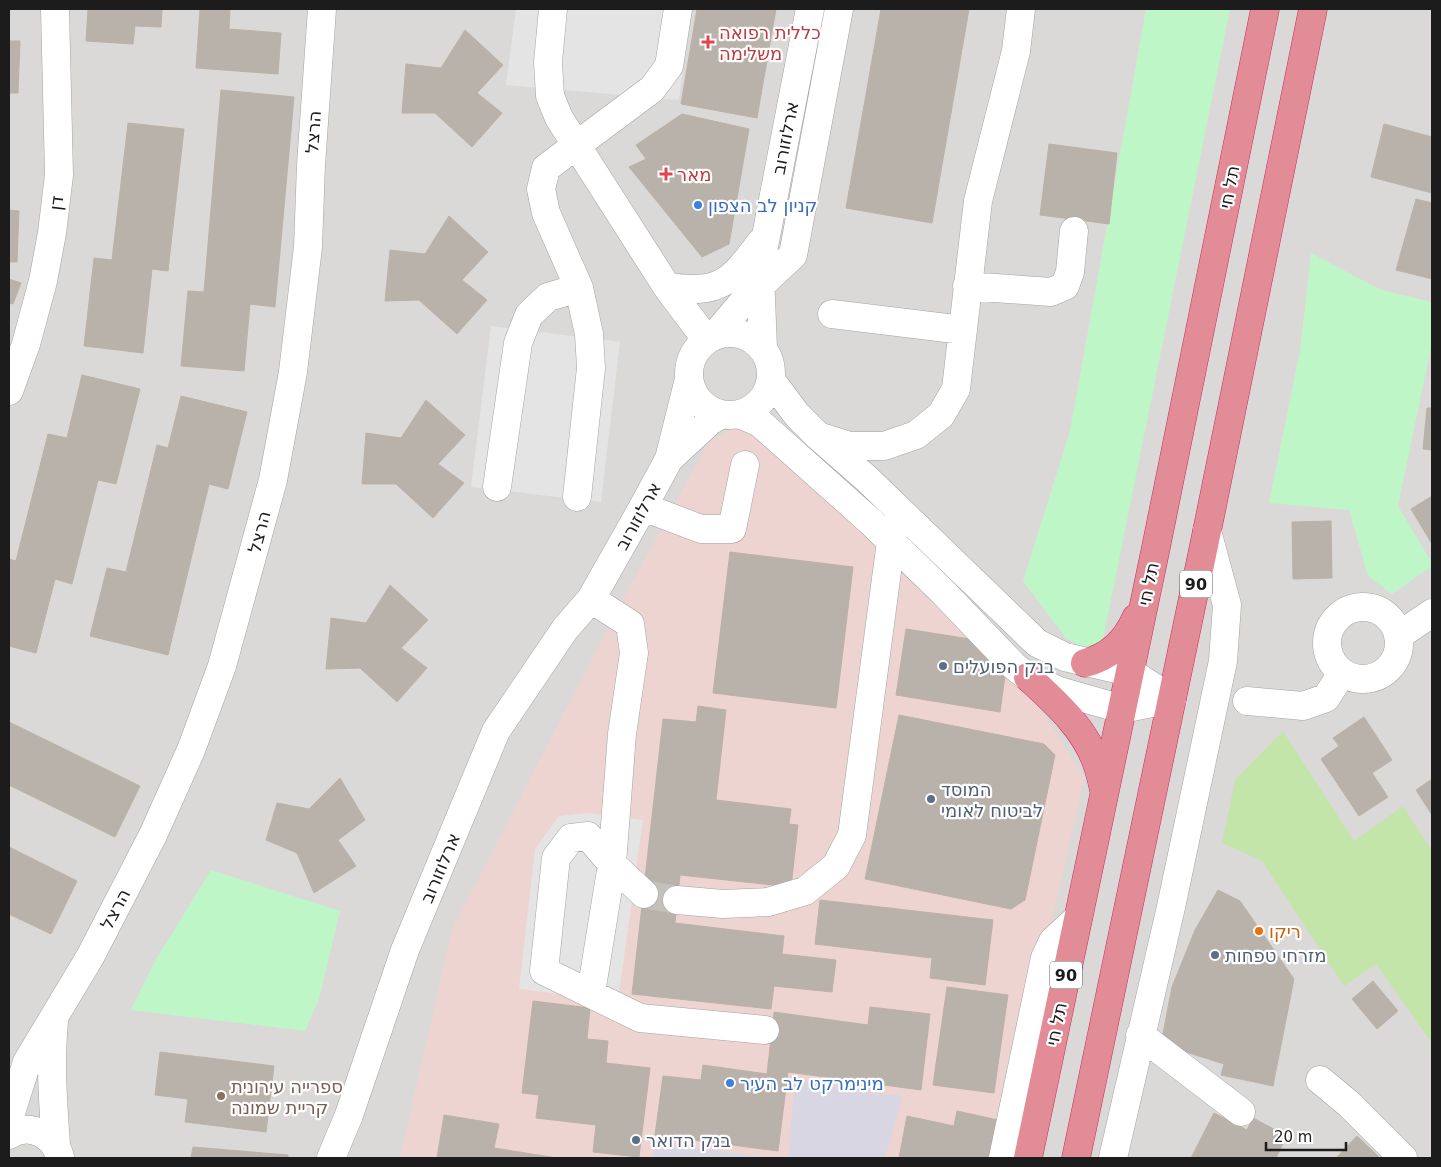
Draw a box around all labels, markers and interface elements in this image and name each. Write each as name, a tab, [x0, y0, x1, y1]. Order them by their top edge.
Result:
place label: כללית רפואה משלימה	[719, 22, 821, 64]
marker: כללית רפואה משלימה	[701, 35, 715, 49]
street label: ארלוזורוב	[768, 100, 802, 176]
street label: הרצל	[301, 110, 325, 154]
place label: מאר	[677, 164, 711, 185]
street label: תל חי	[1215, 164, 1243, 210]
marker: מאר	[659, 167, 673, 181]
street label: דן	[45, 194, 67, 212]
place label: קניון לב הצפון	[708, 195, 817, 216]
marker: קניון לב הצפון	[692, 199, 704, 211]
street label: ארלוזורוב	[611, 479, 665, 553]
street label: הרצל	[243, 509, 275, 555]
street label: תל חי	[1133, 561, 1163, 607]
road number: 90	[1180, 570, 1212, 598]
place label: בנק הפועלים	[953, 656, 1054, 677]
marker: בנק הפועלים	[937, 660, 949, 672]
place label: המוסד לביטוח לאומי	[941, 779, 1043, 821]
marker: המוסד לביטוח לאומי	[925, 793, 937, 805]
street label: ארלוזורוב	[416, 830, 464, 906]
street label: הרצל	[96, 885, 134, 933]
place label: ריקו	[1269, 921, 1301, 942]
marker: ריקו	[1253, 925, 1265, 937]
place label: מזרחי טפחות	[1225, 945, 1327, 966]
marker: מזרחי טפחות	[1209, 949, 1221, 961]
road number: 90	[1050, 962, 1082, 988]
street label: תל חי	[1041, 1001, 1071, 1047]
place label: מינימרקט לב העיר	[740, 1073, 884, 1094]
place label: ספרייה עירונית קריית שמונה	[231, 1076, 343, 1118]
marker: מינימרקט לב העיר	[724, 1077, 736, 1089]
marker: ספרייה עירונית קריית שמונה	[215, 1090, 227, 1102]
scale bar	[1266, 1120, 1346, 1152]
text: 20 m	[1274, 1128, 1312, 1146]
place label: בנק הדואר	[646, 1130, 731, 1151]
marker: בנק הדואר	[630, 1134, 642, 1146]

